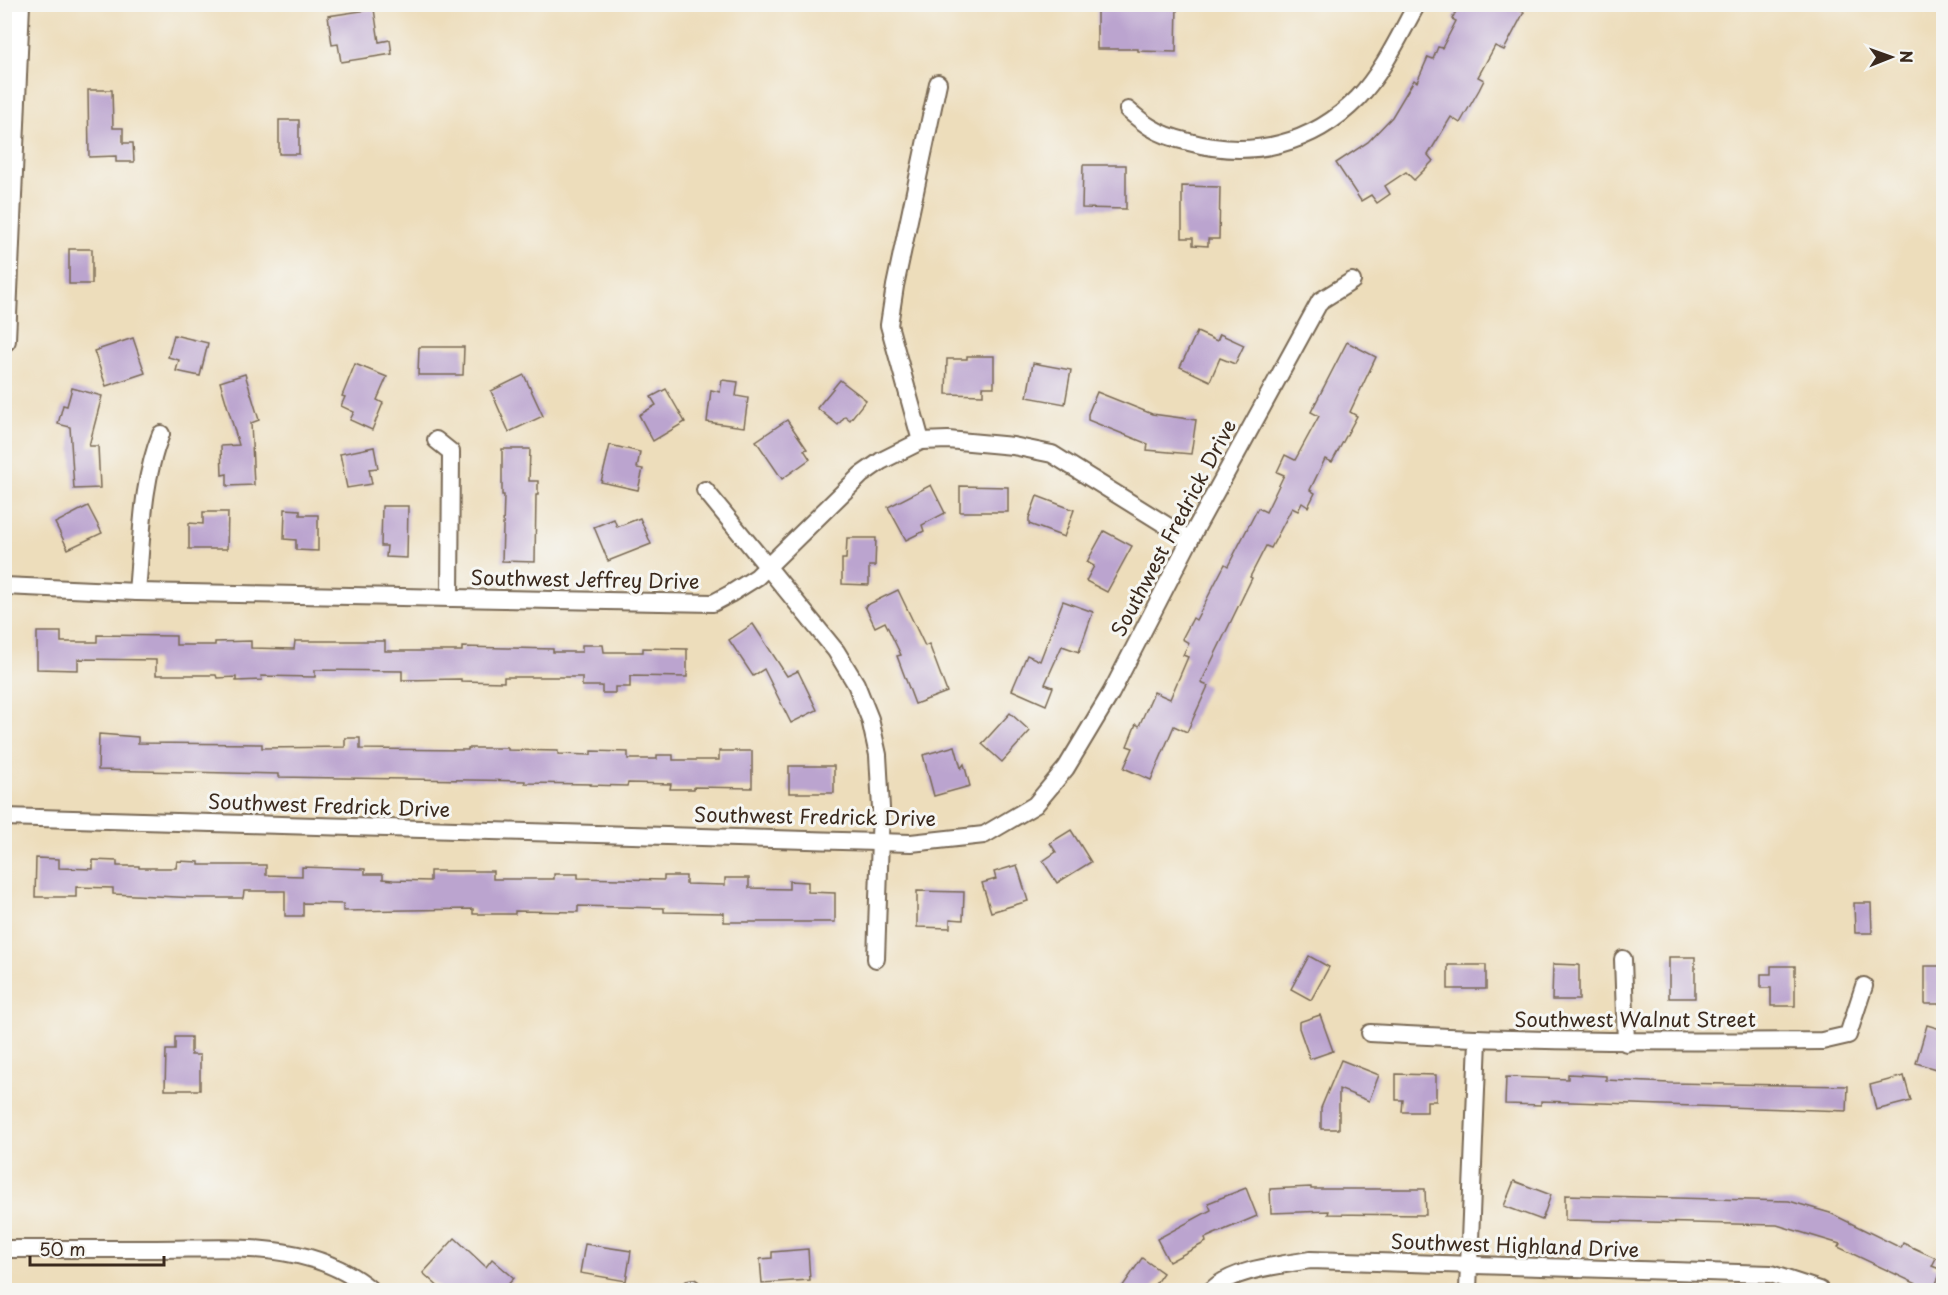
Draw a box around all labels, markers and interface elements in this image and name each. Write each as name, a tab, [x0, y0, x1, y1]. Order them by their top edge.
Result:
north arrow	[1861, 27, 1921, 87]
text: N	[1895, 50, 1919, 63]
street label: Southwest Fredrick Drive	[1103, 414, 1243, 641]
street label: Southwest Jeffrey Drive	[470, 562, 700, 596]
street label: Southwest Fredrick Drive	[208, 786, 451, 824]
street label: Southwest Fredrick Drive	[694, 799, 936, 833]
street label: Southwest Walnut Street	[1514, 1004, 1756, 1034]
street label: Southwest Highland Drive	[1390, 1226, 1640, 1264]
scale bar	[30, 1229, 164, 1267]
text: 50 m	[39, 1235, 86, 1262]

